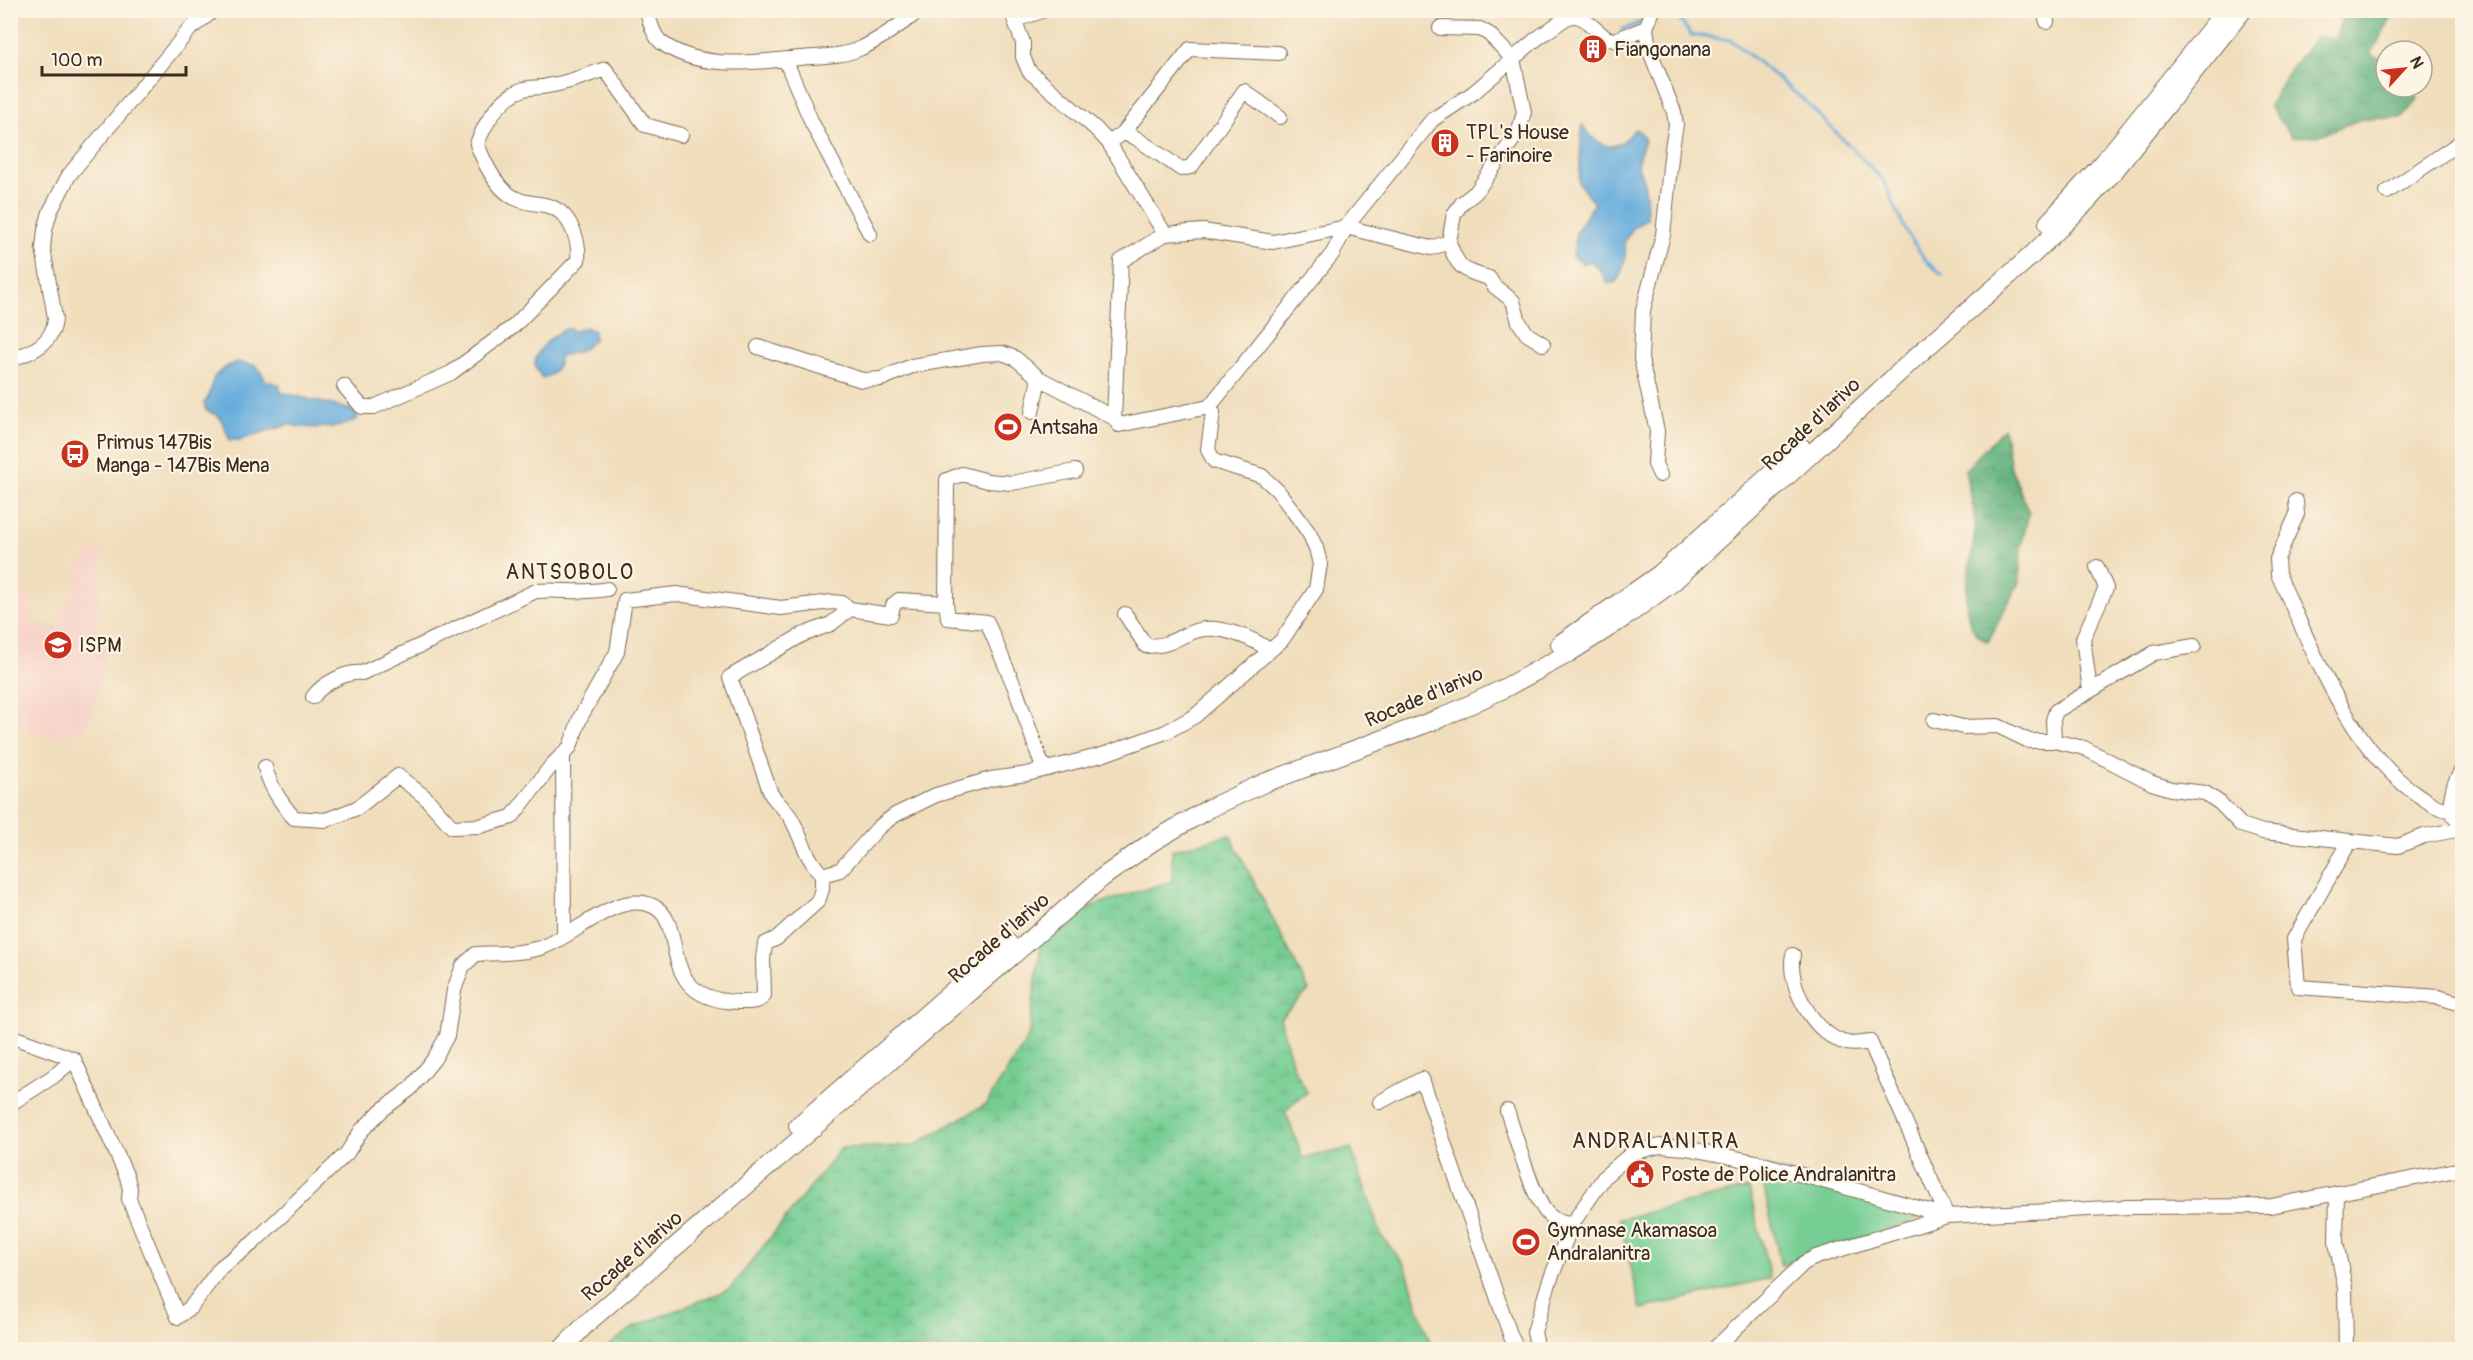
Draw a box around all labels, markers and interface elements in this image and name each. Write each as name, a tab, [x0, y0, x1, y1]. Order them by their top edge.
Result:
building icon: Fiangonana	[1577, 33, 1609, 65]
place label: Fiangonana	[1614, 37, 1711, 62]
scale bar	[42, 39, 186, 77]
north arrow	[2374, 39, 2434, 99]
text: 100 m	[51, 49, 103, 72]
text: N	[2405, 53, 2428, 72]
place label: TPL's House - Farinoire	[1466, 120, 1569, 168]
building icon: TPL's House - Farinoire	[1429, 127, 1461, 159]
street label: Rocade d'Iarivo	[1756, 372, 1866, 476]
sports icon: Antsaha	[992, 411, 1024, 443]
place label: Antsaha	[1029, 415, 1098, 440]
place label: Primus 147Bis Manga - 147Bis Mena	[96, 430, 270, 478]
bus stop icon: Primus 147Bis Manga - 147Bis Mena	[59, 438, 91, 470]
district label: ANTSOBOLO	[506, 559, 634, 586]
school or university icon: ISPM	[42, 629, 74, 661]
place label: ISPM	[79, 633, 122, 658]
street label: Rocade d'Iarivo	[1361, 661, 1487, 733]
street label: Rocade d'Iarivo	[943, 887, 1055, 989]
district label: ANDRALANITRA	[1572, 1128, 1740, 1155]
public building icon: Poste de Police Andralanitra	[1624, 1158, 1656, 1190]
place label: Poste de Police Andralanitra	[1661, 1162, 1896, 1187]
street label: Rocade d'Iarivo	[576, 1205, 688, 1307]
place label: Gymnase Akamasoa Andralanitra	[1547, 1218, 1717, 1266]
sports icon: Gymnase Akamasoa Andralanitra	[1510, 1226, 1542, 1258]

